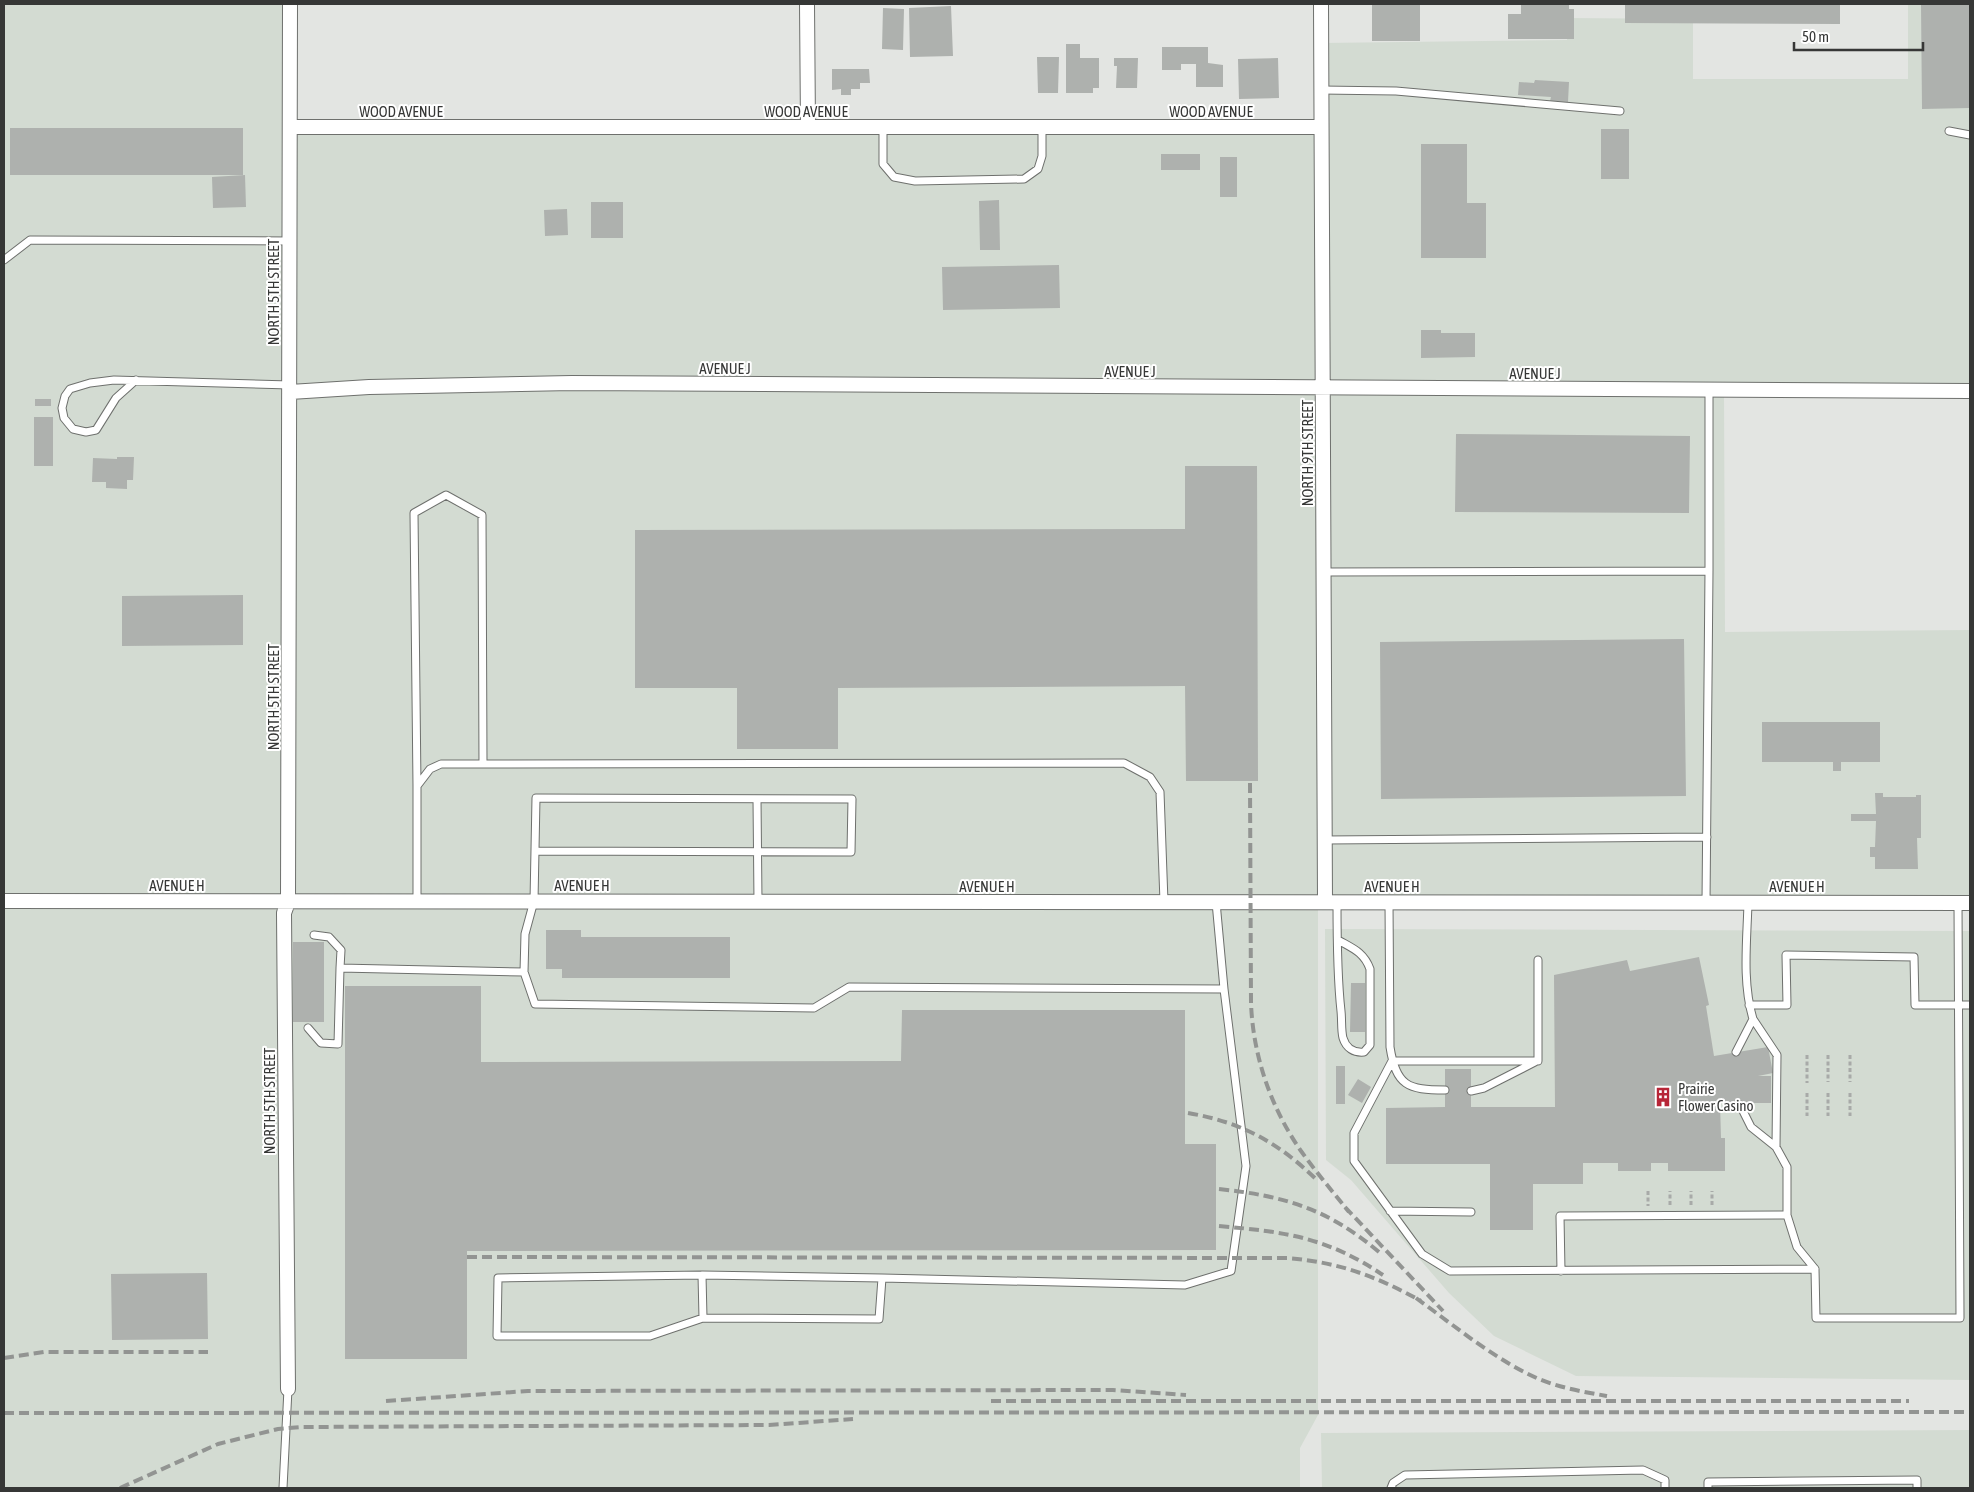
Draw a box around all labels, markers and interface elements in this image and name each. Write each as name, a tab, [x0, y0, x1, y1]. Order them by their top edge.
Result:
scale bar	[1794, 20, 1923, 52]
text: 50 m	[1802, 28, 1829, 45]
street label: WOOD AVENUE	[359, 103, 443, 120]
street label: WOOD AVENUE	[764, 103, 848, 120]
street label: WOOD AVENUE	[1169, 103, 1253, 120]
street label: NORTH 5TH STREET	[265, 238, 282, 345]
street label: AVENUE J	[699, 360, 751, 377]
street label: AVENUE J	[1104, 363, 1156, 380]
street label: AVENUE J	[1509, 365, 1561, 382]
street label: NORTH 9TH STREET	[1299, 399, 1316, 506]
street label: NORTH 5TH STREET	[265, 643, 282, 750]
street label: AVENUE H	[149, 877, 205, 894]
street label: AVENUE H	[554, 877, 610, 894]
street label: AVENUE H	[959, 878, 1015, 895]
street label: AVENUE H	[1364, 878, 1420, 895]
street label: AVENUE H	[1769, 878, 1825, 895]
street label: NORTH 5TH STREET	[261, 1047, 278, 1154]
place label: Prairie Flower Casino	[1678, 1080, 1754, 1114]
building icon: Prairie Flower Casino	[1652, 1086, 1674, 1108]

